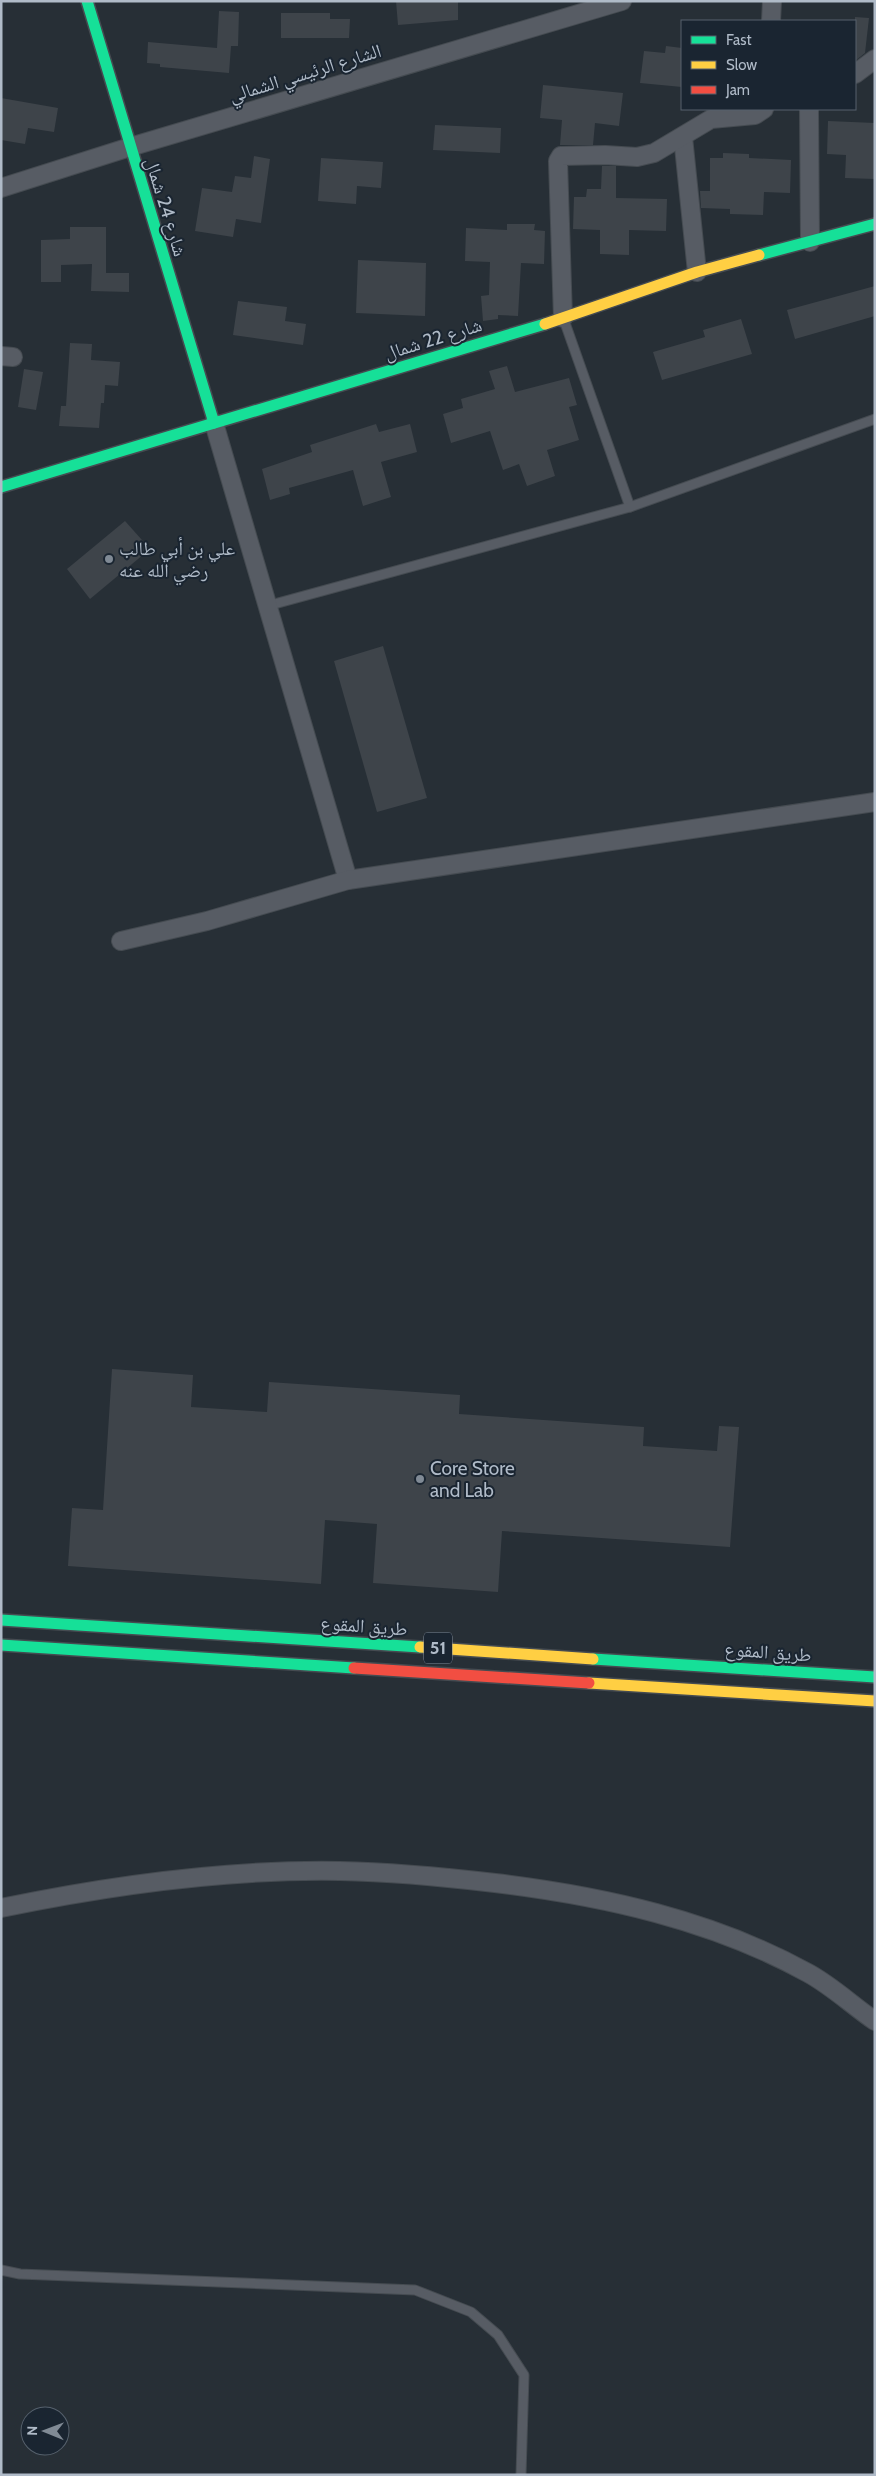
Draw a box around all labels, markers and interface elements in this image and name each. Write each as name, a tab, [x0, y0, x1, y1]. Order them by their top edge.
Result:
legend	[681, 20, 856, 110]
text: Fast	[726, 31, 751, 49]
street label: الشارع الرئيسي الشمالي	[226, 39, 385, 111]
text: Slow	[726, 56, 757, 74]
text: Jam	[725, 81, 750, 99]
street label: شارع 24 شمال	[140, 155, 192, 259]
street label: شارع 22 شمال	[381, 313, 485, 365]
place label: علي بن أبي طالب رضي الله عنه	[119, 537, 236, 585]
marker: علي بن أبي طالب رضي الله عنه	[103, 553, 115, 565]
place label: Core Store and Lab	[430, 1457, 515, 1502]
marker: Core Store and Lab	[414, 1473, 426, 1485]
street label: طريق المقوع	[320, 1611, 408, 1641]
road number: 51	[424, 1632, 452, 1664]
street label: طريق المقوع	[724, 1637, 812, 1667]
north arrow	[20, 2406, 70, 2456]
text: N	[23, 2426, 41, 2436]

